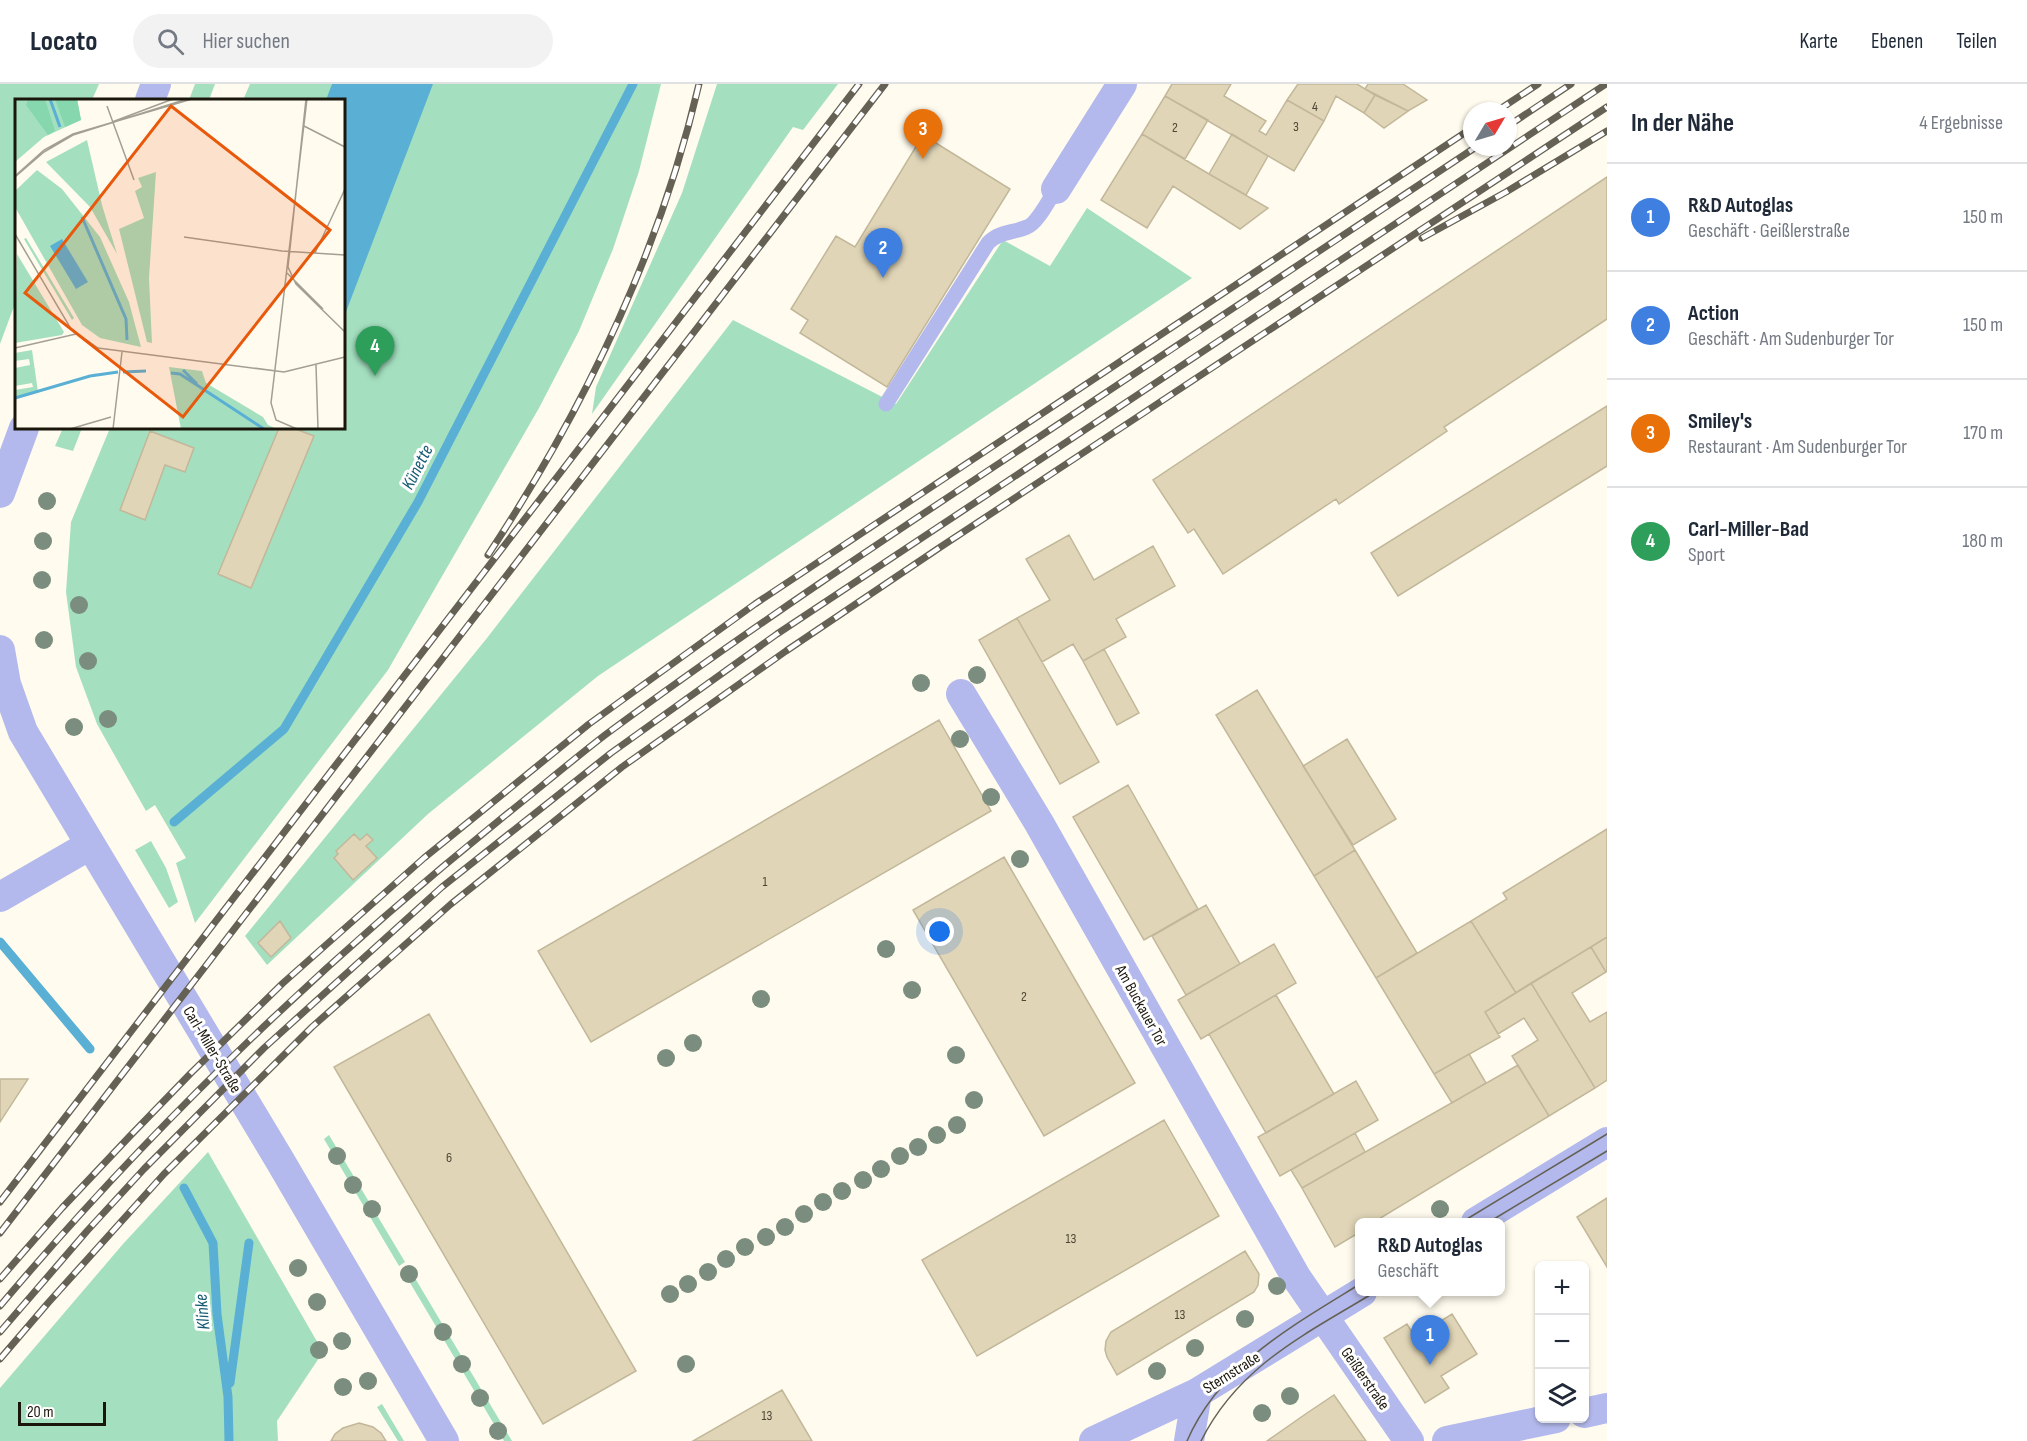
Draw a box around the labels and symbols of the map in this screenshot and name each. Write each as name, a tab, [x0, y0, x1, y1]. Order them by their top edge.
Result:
house number: 4	[1312, 98, 1318, 115]
inset map	[15, 99, 345, 429]
north arrow	[1463, 102, 1517, 156]
pin: 3	[904, 110, 942, 159]
house number: 3	[1293, 118, 1299, 135]
house number: 2	[1172, 119, 1178, 136]
pin: 2	[864, 228, 902, 278]
pin: 4	[356, 326, 394, 376]
water label: Künette	[397, 441, 438, 493]
house number: 1	[763, 873, 768, 890]
your location	[925, 917, 954, 946]
street label: Am Buckauer Tor	[1110, 961, 1171, 1050]
house number: 2	[1021, 988, 1027, 1005]
street label: Carl-Miller-Straße	[178, 1003, 245, 1097]
house number: 6	[446, 1149, 452, 1166]
house number: 13	[1066, 1230, 1077, 1247]
water label: Klinke	[190, 1293, 215, 1331]
house number: 13	[1175, 1306, 1186, 1323]
pin: 1	[1410, 1316, 1450, 1365]
street label: Geißlerstraße	[1336, 1344, 1393, 1414]
street label: Sternstraße	[1200, 1348, 1264, 1398]
scale bar	[18, 1399, 106, 1426]
house number: 13	[762, 1407, 773, 1424]

